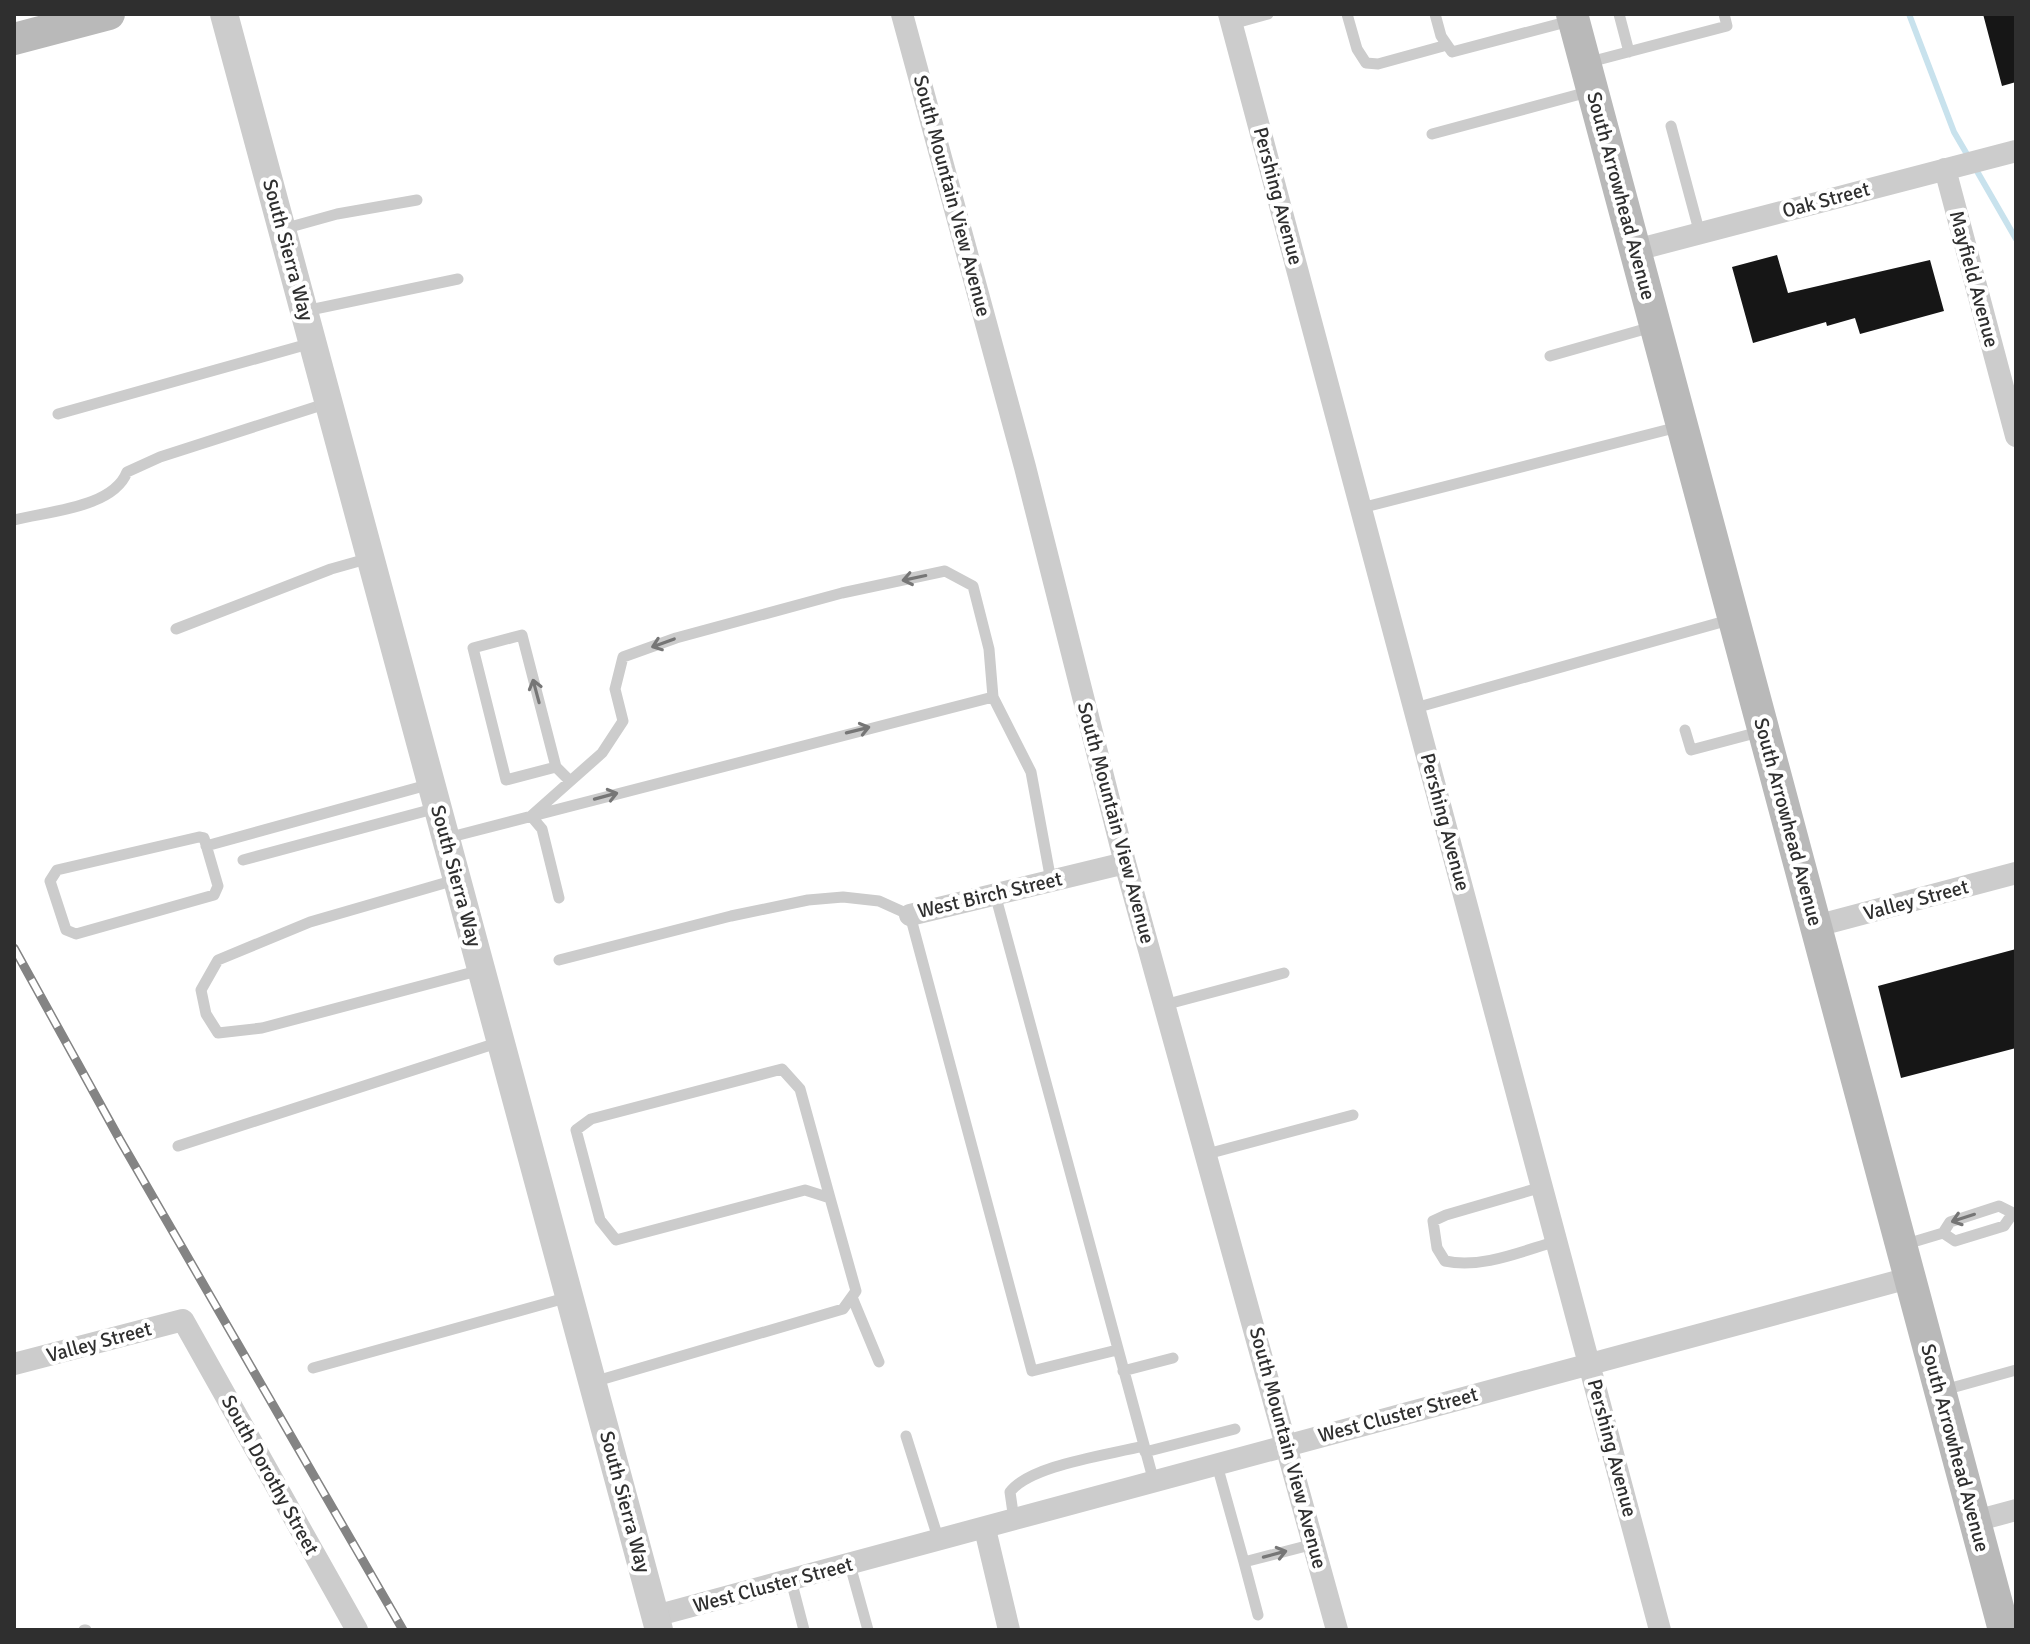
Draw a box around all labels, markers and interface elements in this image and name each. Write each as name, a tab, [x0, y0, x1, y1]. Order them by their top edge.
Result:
street label: South Mountain View Avenue	[908, 72, 996, 320]
street label: South Arrowhead Avenue	[1581, 89, 1661, 303]
street label: Pershing Avenue	[1248, 124, 1308, 268]
street label: South Sierra Way	[257, 176, 319, 324]
street label: Oak Street	[1780, 176, 1872, 224]
street label: Mayfield Avenue	[1944, 208, 2004, 350]
one-way arrow	[902, 571, 927, 586]
one-way arrow	[650, 637, 675, 652]
one-way arrow	[528, 679, 543, 705]
street label: South Mountain View Avenue	[1072, 699, 1160, 947]
street label: South Arrowhead Avenue	[1748, 715, 1828, 929]
one-way arrow	[844, 721, 870, 736]
street label: Pershing Avenue	[1415, 750, 1475, 894]
one-way arrow	[593, 787, 619, 802]
street label: South Sierra Way	[425, 802, 487, 950]
street label: West Birch Street	[915, 866, 1065, 924]
street label: Valley Street	[1861, 874, 1971, 926]
one-way arrow	[1951, 1211, 1976, 1226]
street label: Valley Street	[44, 1316, 154, 1368]
street label: South Mountain View Avenue	[1244, 1324, 1332, 1572]
street label: South Arrowhead Avenue	[1915, 1341, 1995, 1555]
street label: Pershing Avenue	[1582, 1376, 1642, 1520]
street label: West Cluster Street	[1315, 1382, 1481, 1448]
street label: South Dorothy Street	[216, 1391, 324, 1559]
street label: South Sierra Way	[594, 1428, 656, 1576]
one-way arrow	[1262, 1546, 1288, 1561]
street label: West Cluster Street	[690, 1552, 856, 1618]

